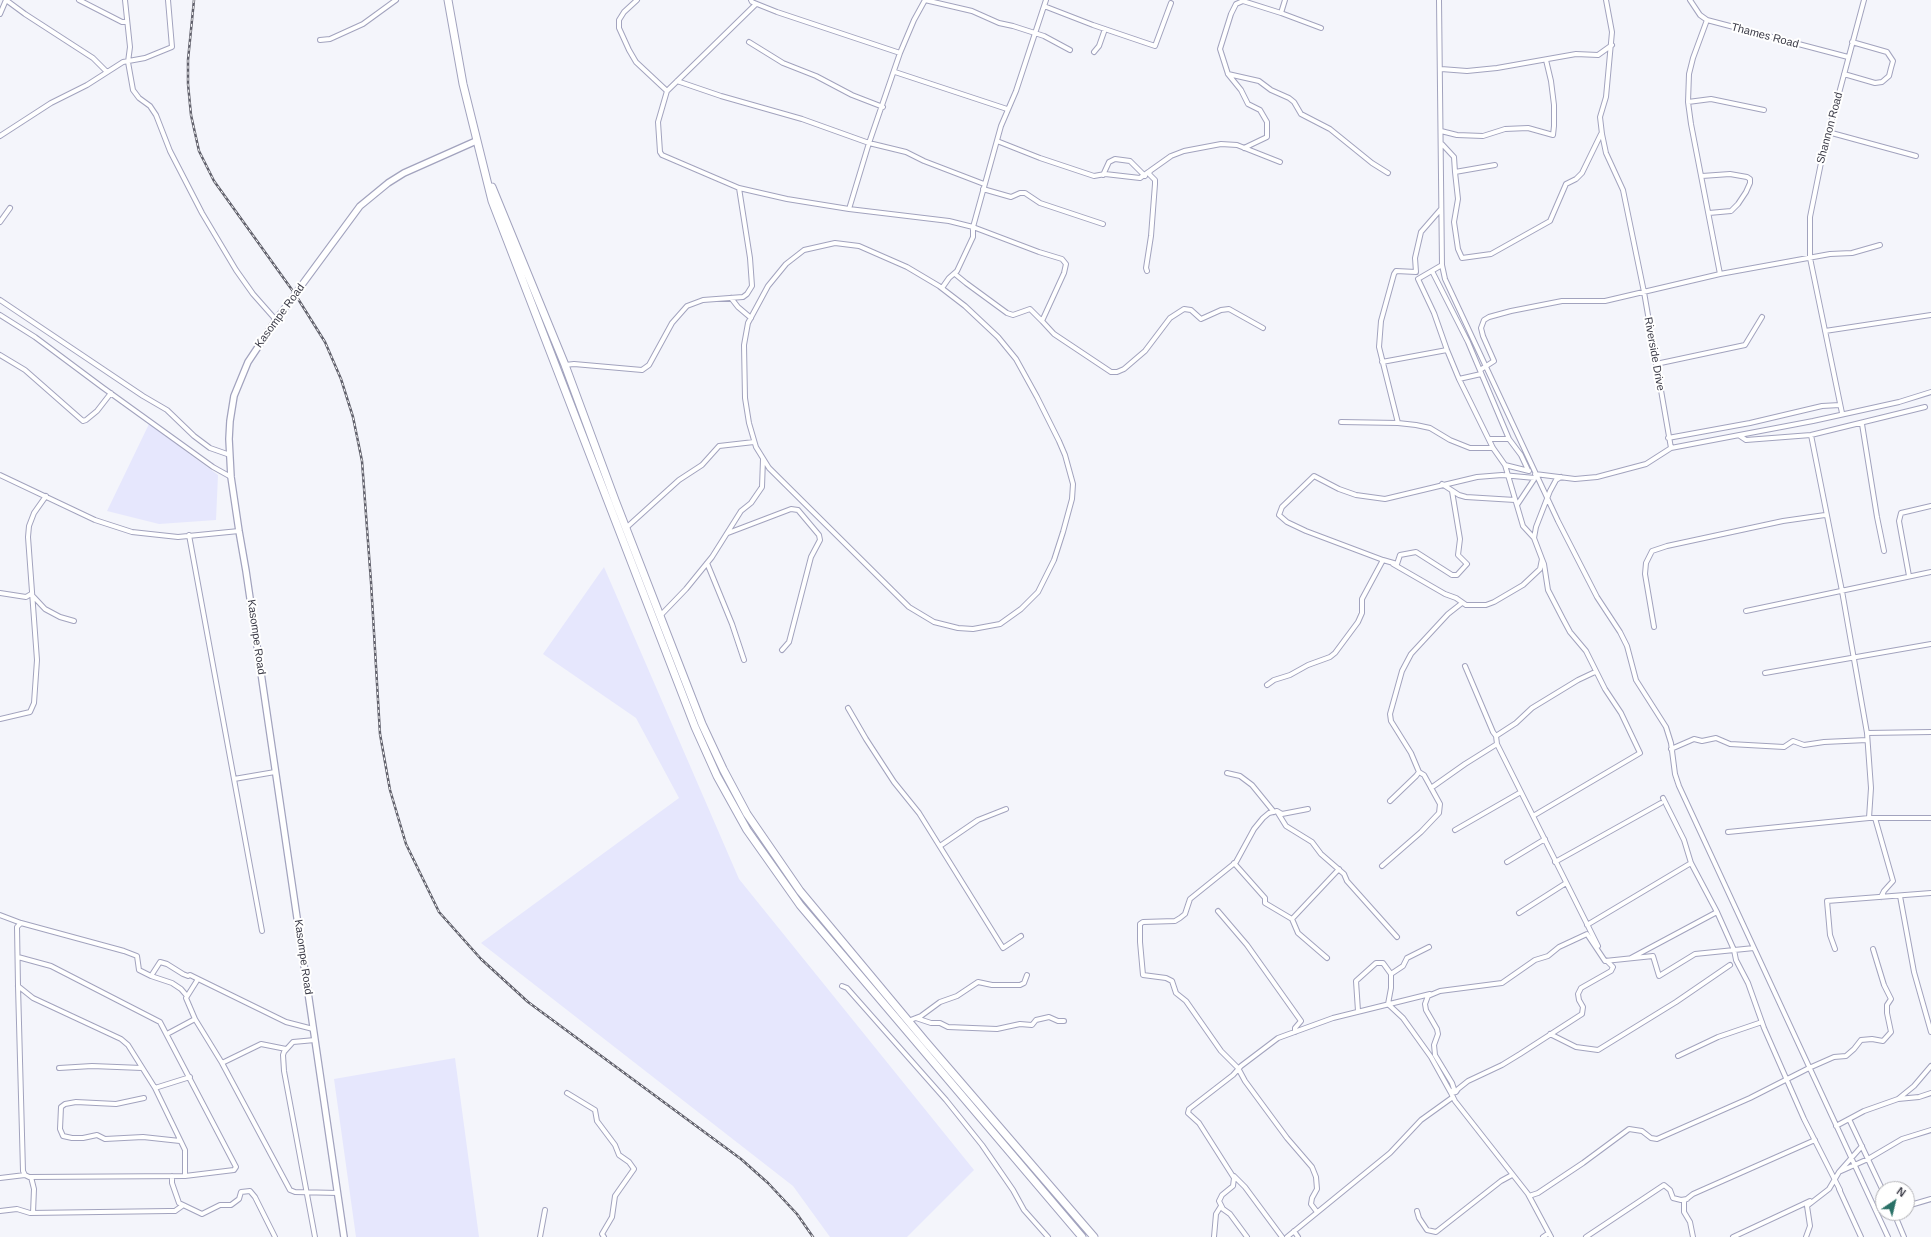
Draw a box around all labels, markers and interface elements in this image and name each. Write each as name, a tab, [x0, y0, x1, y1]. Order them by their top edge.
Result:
street label: Thames Road	[1730, 21, 1800, 51]
street label: Shannon Road	[1814, 91, 1846, 165]
street label: Kasompe Road	[252, 281, 308, 351]
street label: Riverside Drive	[1641, 316, 1667, 392]
street label: Kasompe Road	[244, 599, 268, 675]
street label: Kasompe Road	[291, 919, 315, 995]
north arrow	[1875, 1181, 1915, 1221]
text: N	[1895, 1185, 1908, 1199]

